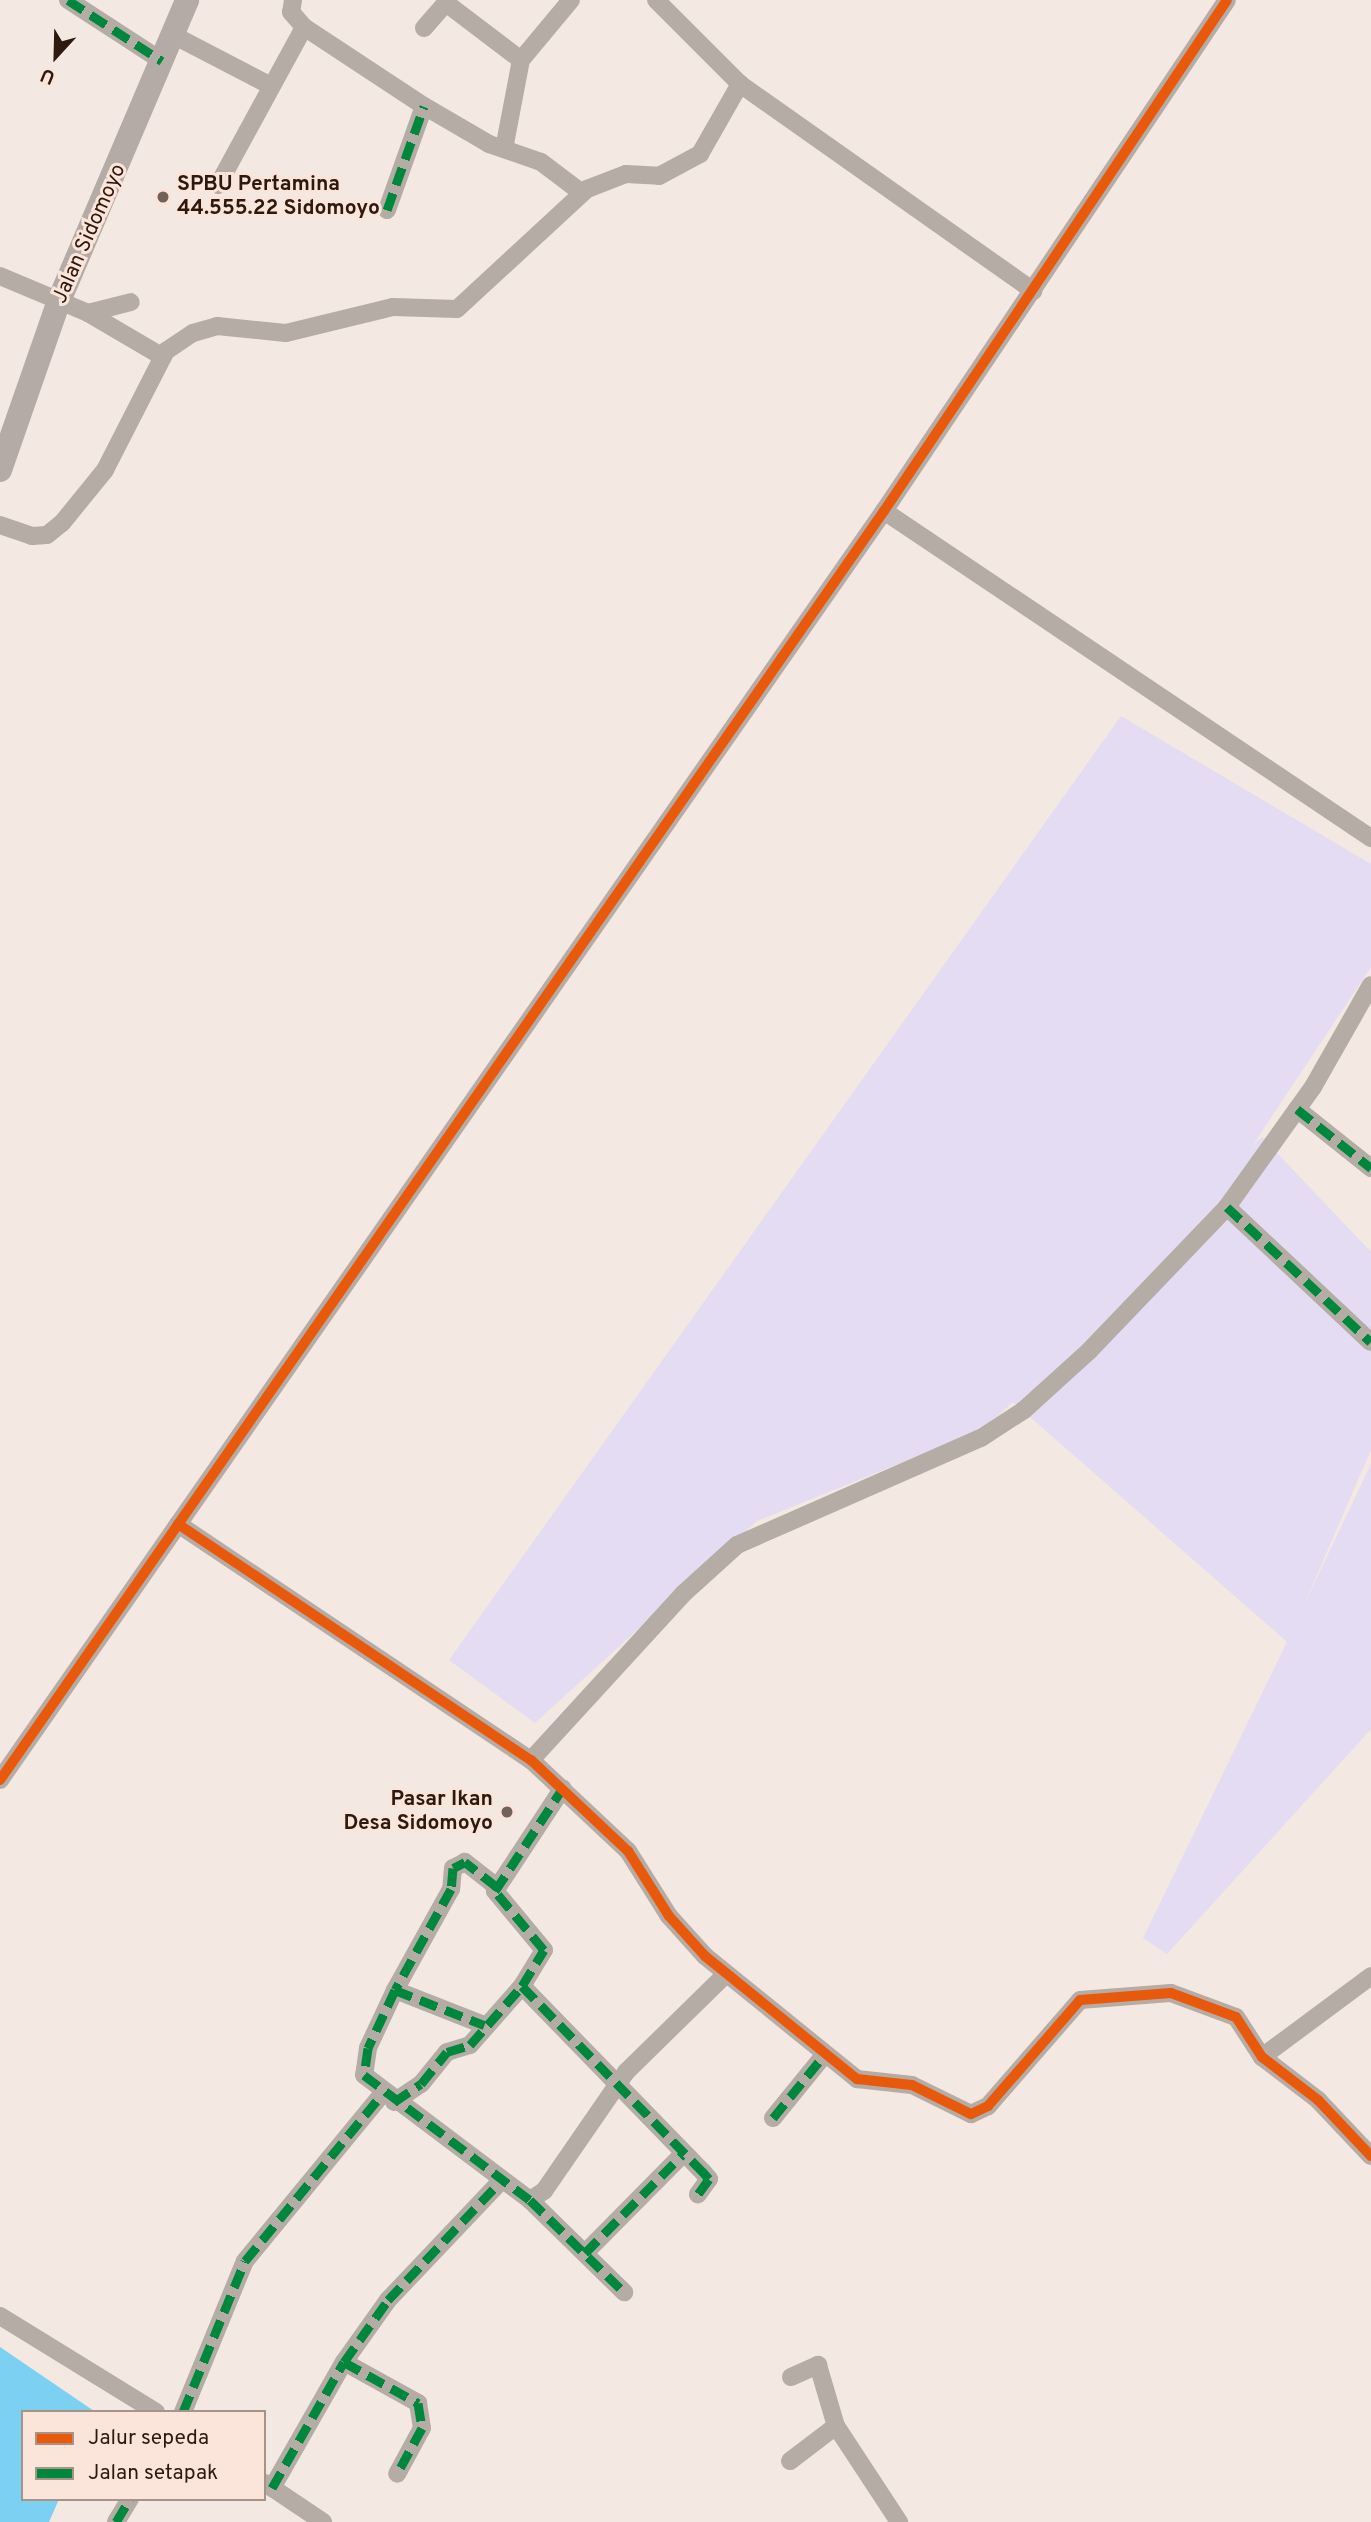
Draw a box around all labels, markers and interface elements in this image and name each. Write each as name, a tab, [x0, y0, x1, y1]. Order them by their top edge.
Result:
north arrow	[21, 21, 91, 91]
text: U	[37, 62, 59, 89]
street label: Jalan Sidomoyo	[48, 160, 132, 308]
place label: SPBU Pertamina 44.555.22 Sidomoyo	[177, 172, 380, 222]
marker: SPBU Pertamina 44.555.22 Sidomoyo	[155, 189, 171, 205]
place label: Pasar Ikan Desa Sidomoyo	[343, 1787, 493, 1837]
marker: Pasar Ikan Desa Sidomoyo	[499, 1804, 515, 1820]
legend	[21, 2410, 266, 2501]
text: Jalur sepeda	[88, 2425, 209, 2452]
text: Jalan setapak	[88, 2460, 218, 2487]

